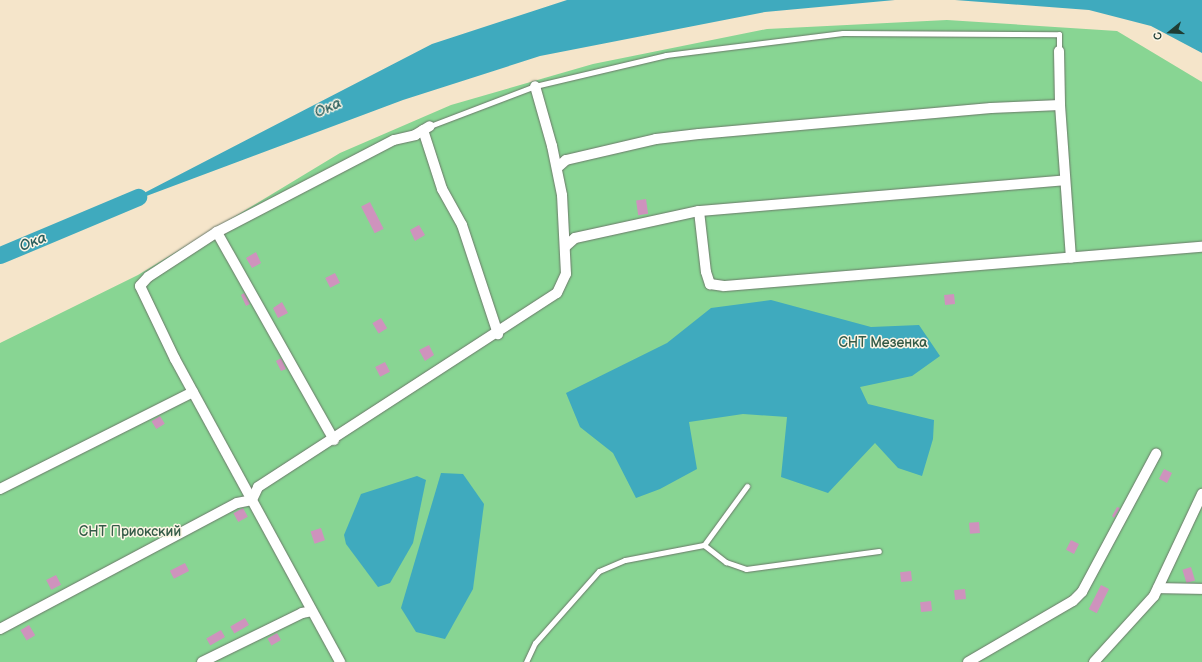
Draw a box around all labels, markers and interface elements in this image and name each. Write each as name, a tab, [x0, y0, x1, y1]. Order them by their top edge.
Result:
north arrow	[1150, 12, 1190, 52]
text: С	[1151, 30, 1165, 42]
water label: Ока	[312, 94, 344, 122]
water label: Ока	[17, 228, 49, 256]
park label: СНТ Мезенка	[838, 335, 928, 351]
park label: СНТ Приокский	[79, 524, 181, 540]

